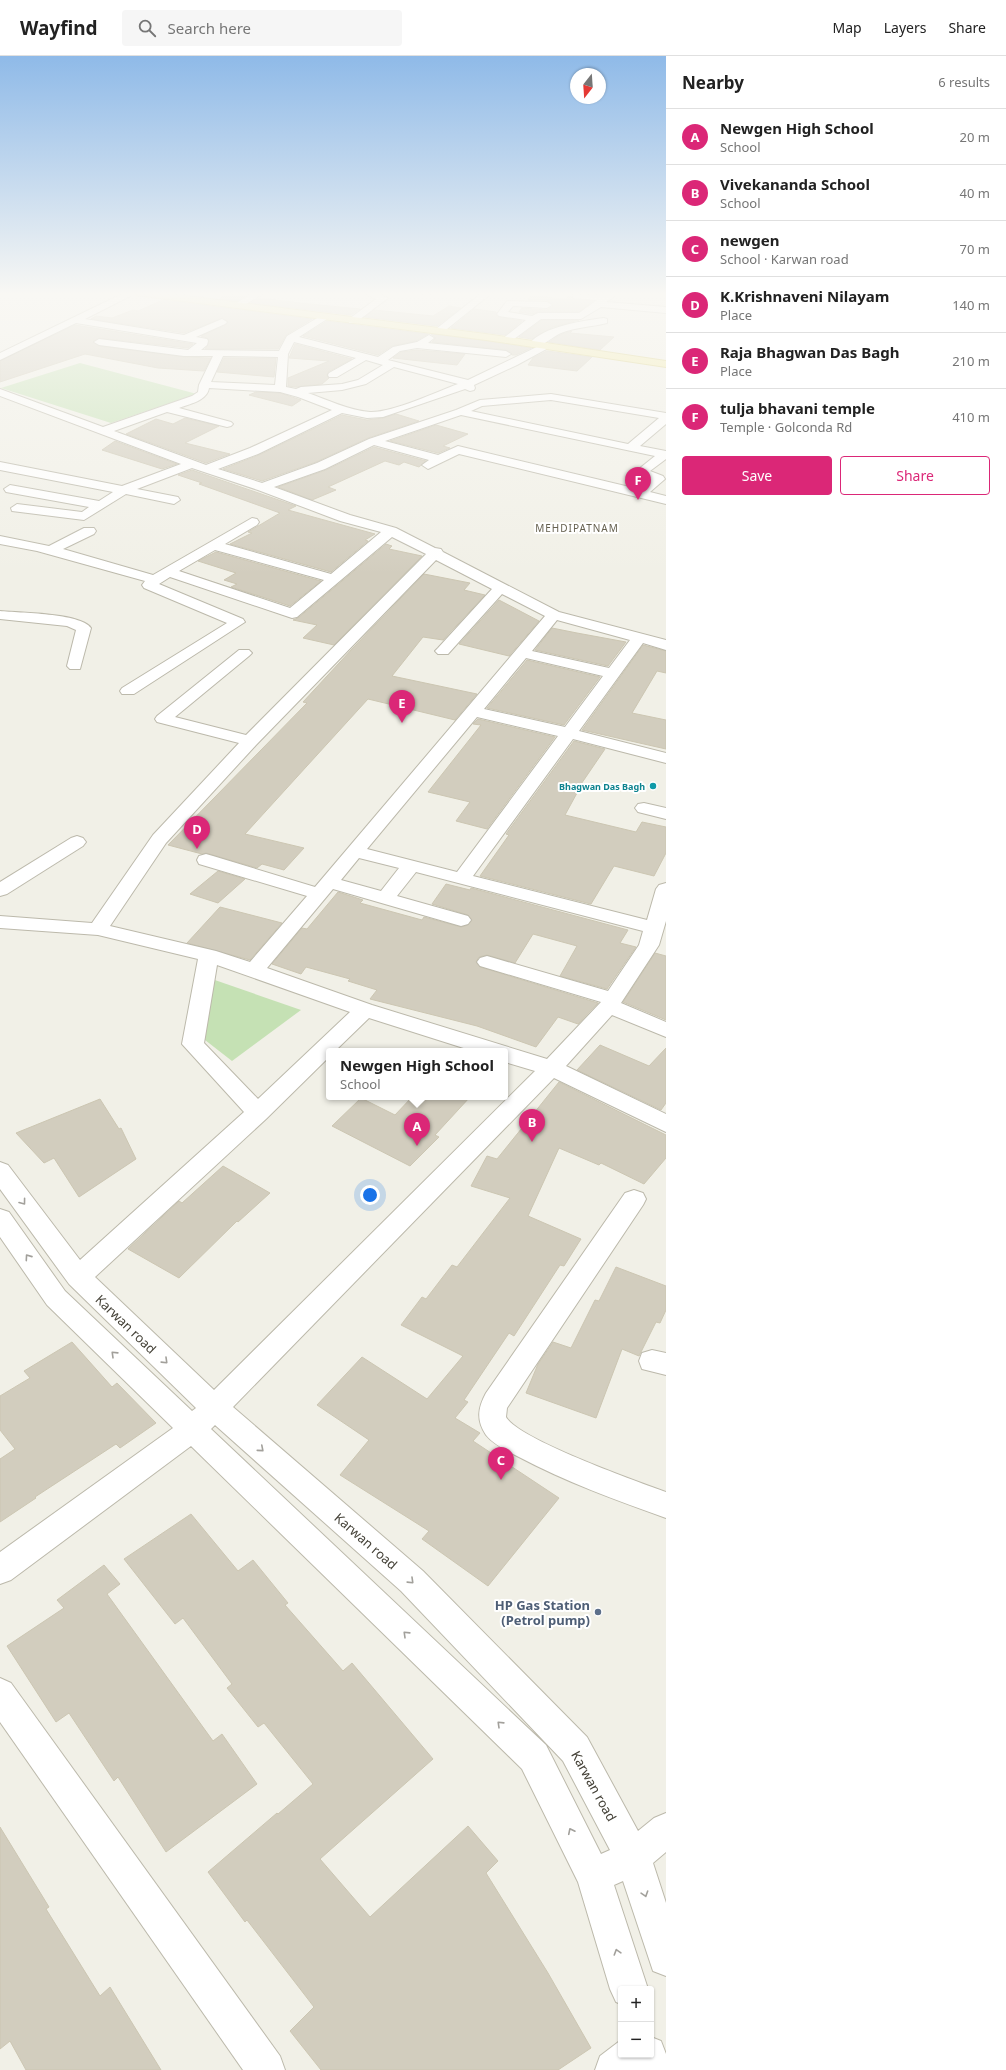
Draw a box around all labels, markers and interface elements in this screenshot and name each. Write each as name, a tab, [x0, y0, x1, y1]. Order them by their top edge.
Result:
search box	[122, 10, 402, 46]
text: Wayfind	[20, 15, 98, 41]
icon: search	[136, 17, 158, 39]
text: Search here	[168, 18, 251, 38]
text: Map	[833, 18, 862, 37]
text: Layers	[884, 18, 926, 37]
text: Share	[948, 18, 986, 37]
north arrow	[570, 68, 606, 104]
text: Nearby	[682, 71, 744, 94]
text: 6 results	[938, 73, 990, 91]
text: Newgen High School	[720, 118, 874, 138]
text: A	[691, 128, 700, 146]
text: 20 m	[960, 128, 990, 146]
text: School	[720, 138, 761, 156]
text: Vivekananda School	[720, 174, 870, 194]
text: B	[691, 184, 699, 202]
text: 40 m	[960, 184, 990, 202]
text: School	[720, 194, 761, 212]
text: newgen	[720, 230, 779, 250]
text: C	[691, 240, 699, 258]
text: 70 m	[960, 240, 990, 258]
text: School · Karwan road	[720, 250, 849, 268]
text: K.Krishnaveni Nilayam	[720, 286, 889, 306]
text: D	[690, 296, 700, 314]
text: 140 m	[952, 296, 990, 314]
text: Place	[720, 306, 752, 324]
text: Raja Bhagwan Das Bagh	[720, 342, 899, 362]
text: E	[691, 352, 699, 370]
text: 210 m	[952, 352, 990, 370]
text: Place	[720, 362, 752, 380]
text: tulja bhavani temple	[720, 398, 875, 418]
text: F	[691, 408, 699, 426]
text: 410 m	[952, 408, 990, 426]
text: Temple · Golconda Rd	[720, 418, 852, 436]
button: Save	[682, 456, 832, 495]
button: Share	[840, 456, 990, 495]
pin: F	[625, 467, 651, 500]
district label: MEHDIPATNAM	[535, 521, 619, 535]
pin: E	[389, 690, 415, 723]
place label: Bhagwan Das Bagh	[559, 780, 645, 793]
marker: Bhagwan Das Bagh	[648, 781, 658, 791]
pin: D	[184, 816, 210, 849]
popup	[326, 1048, 508, 1100]
text: Newgen High School	[340, 1055, 494, 1075]
text: School	[340, 1075, 381, 1093]
pin: B	[519, 1109, 545, 1142]
pin: A	[404, 1113, 430, 1146]
your location	[360, 1185, 380, 1205]
one-way arrow	[18, 1198, 25, 1205]
one-way arrow	[26, 1255, 33, 1262]
street label: Karwan road	[92, 1290, 160, 1358]
one-way arrow	[111, 1351, 119, 1359]
one-way arrow	[160, 1356, 168, 1364]
one-way arrow	[256, 1444, 264, 1452]
pin: C	[488, 1447, 514, 1480]
street label: Karwan road	[331, 1509, 401, 1573]
one-way arrow	[406, 1576, 414, 1584]
place label: HP Gas Station (Petrol pump)	[495, 1596, 590, 1629]
marker: HP Gas Station (Petrol pump)	[593, 1607, 603, 1617]
one-way arrow	[403, 1631, 411, 1639]
one-way arrow	[497, 1721, 505, 1729]
street label: Karwan road	[567, 1748, 621, 1824]
one-way arrow	[568, 1827, 576, 1835]
one-way arrow	[641, 1890, 649, 1897]
one-way arrow	[613, 1948, 622, 1955]
map controls	[618, 1986, 654, 2058]
button: +	[618, 1986, 654, 2022]
button: −	[618, 2022, 654, 2058]

